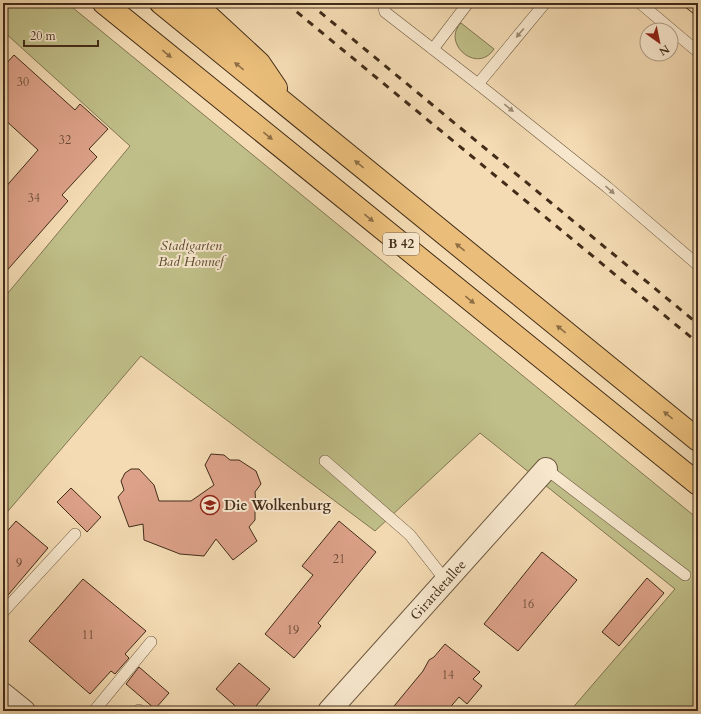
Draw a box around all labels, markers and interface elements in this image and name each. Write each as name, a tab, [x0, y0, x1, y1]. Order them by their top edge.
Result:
scale bar	[24, 22, 98, 48]
north arrow	[639, 22, 679, 62]
text: 20 m	[30, 28, 57, 44]
one-way arrow	[516, 28, 525, 38]
text: N	[656, 41, 672, 59]
one-way arrow	[162, 50, 172, 58]
one-way arrow	[233, 62, 244, 71]
house number: 30	[17, 74, 29, 90]
one-way arrow	[503, 104, 514, 112]
one-way arrow	[263, 131, 273, 140]
house number: 32	[59, 132, 71, 148]
one-way arrow	[354, 160, 364, 169]
one-way arrow	[604, 185, 615, 194]
house number: 34	[28, 190, 40, 206]
one-way arrow	[364, 213, 374, 222]
road number: B 42	[383, 233, 419, 255]
park label: Stadtgarten Bad Honnef	[158, 236, 227, 271]
one-way arrow	[454, 242, 465, 251]
one-way arrow	[465, 295, 475, 304]
one-way arrow	[555, 324, 566, 333]
one-way arrow	[662, 411, 673, 420]
school or university icon: Die Wolkenburg	[199, 494, 221, 516]
place label: Die Wolkenburg	[224, 496, 331, 515]
house number: 21	[333, 551, 345, 567]
house number: 9	[16, 555, 22, 571]
street label: Girardetallee	[406, 555, 470, 624]
house number: 16	[522, 596, 534, 612]
house number: 19	[287, 622, 299, 638]
house number: 11	[82, 627, 94, 643]
house number: 14	[442, 667, 454, 683]

